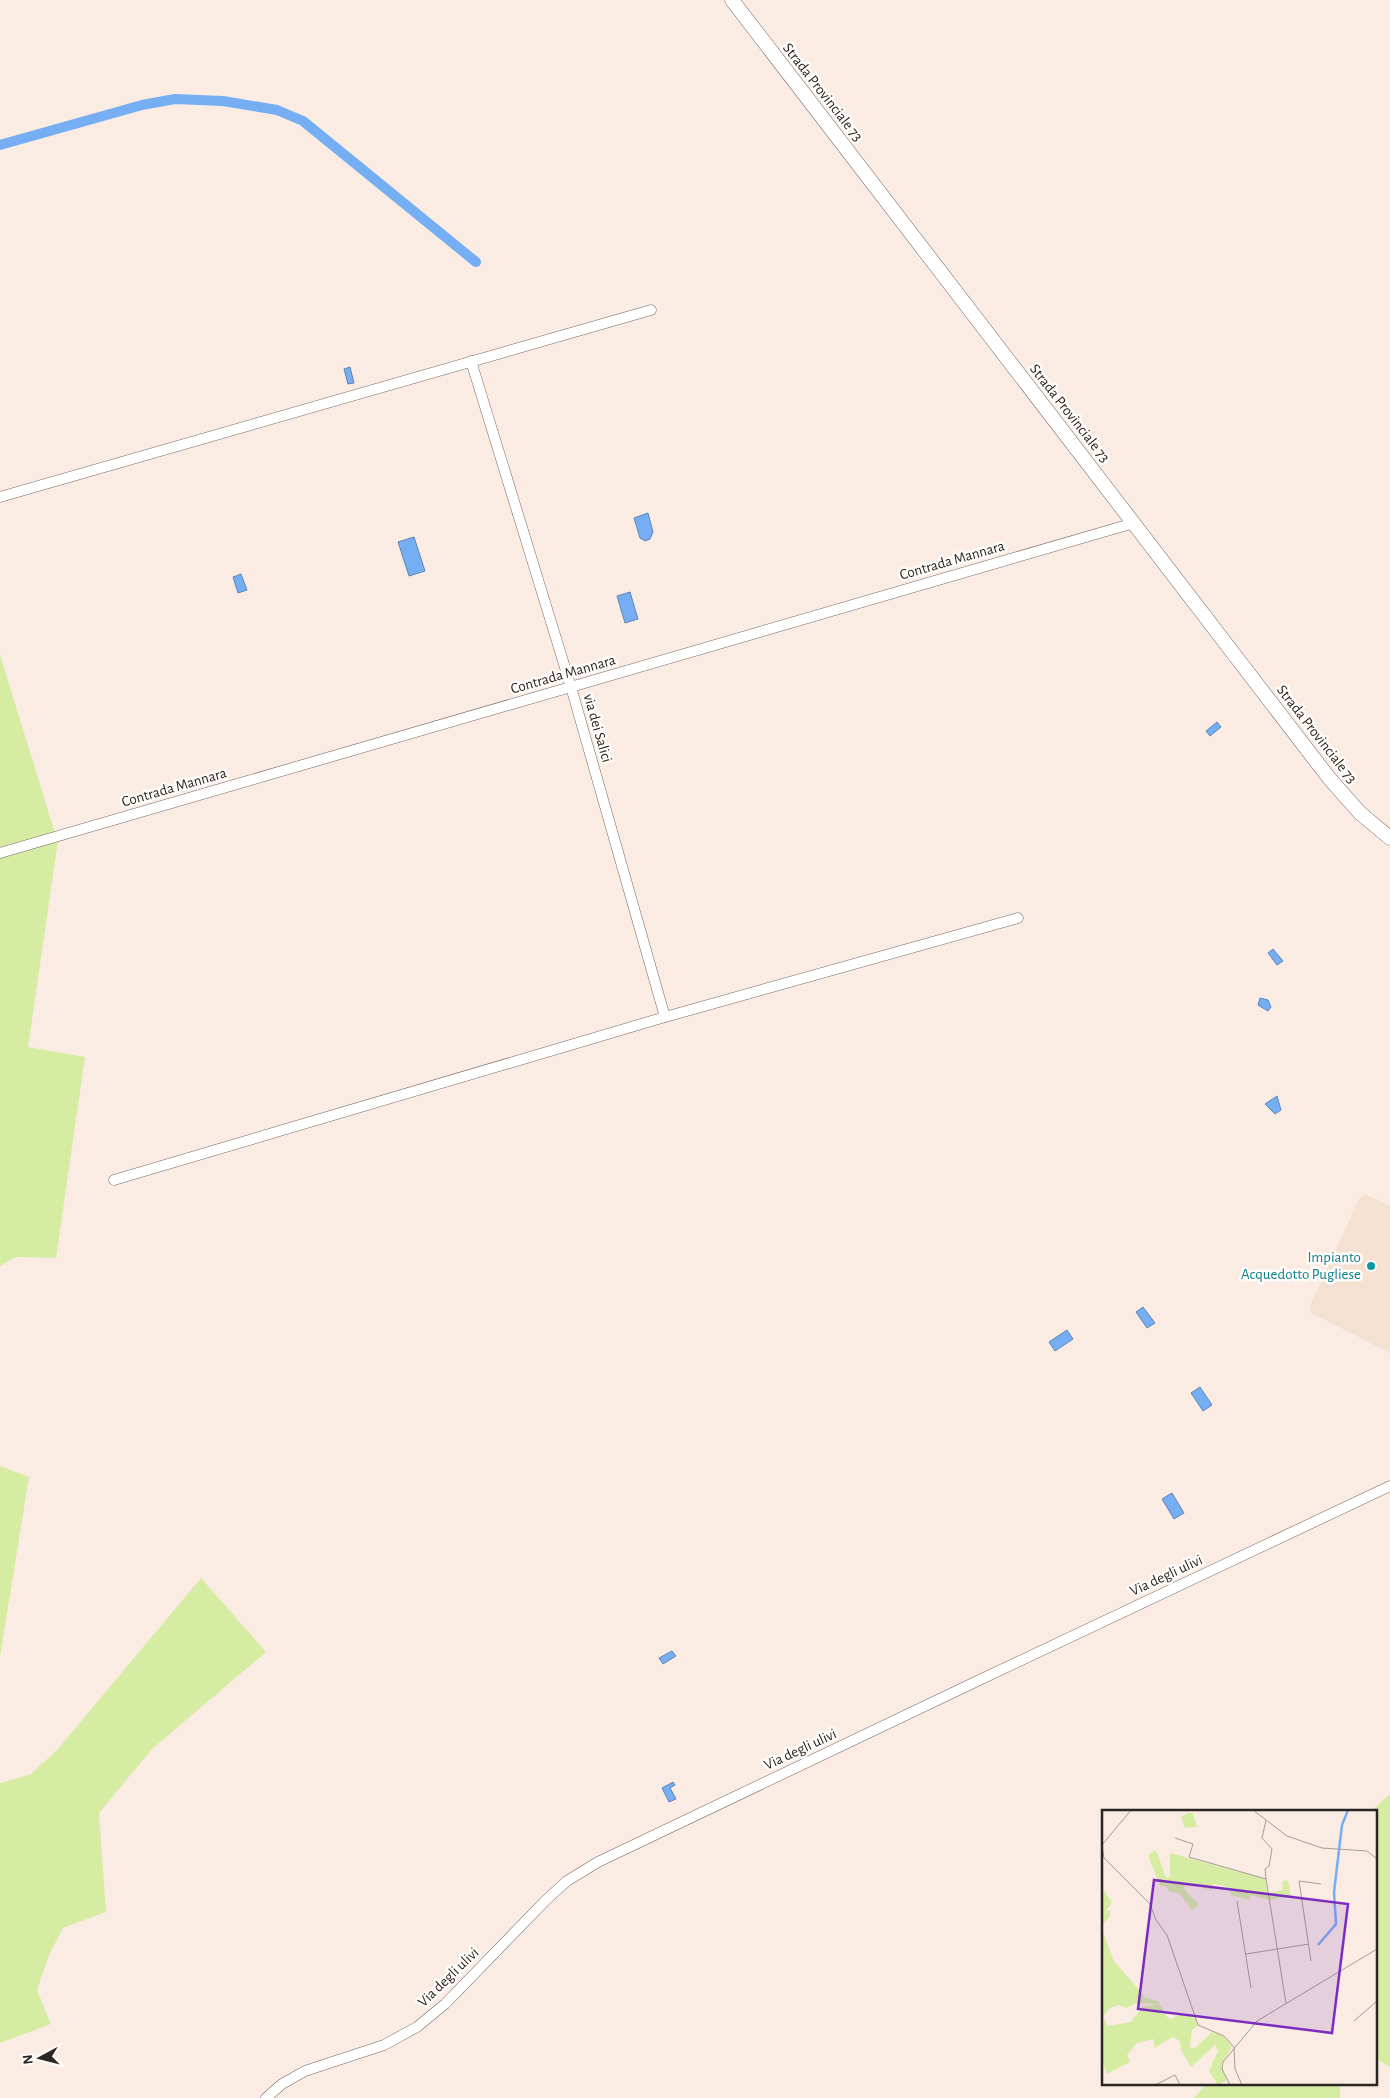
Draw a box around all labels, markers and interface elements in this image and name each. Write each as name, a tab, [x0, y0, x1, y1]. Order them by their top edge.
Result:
street label: Strada Provinciale 73	[780, 40, 865, 144]
street label: Strada Provinciale 73	[1027, 361, 1112, 465]
street label: Contrada Mannara	[898, 538, 1006, 583]
street label: Contrada Mannara	[509, 652, 617, 697]
street label: Strada Provinciale 73	[1274, 682, 1359, 786]
street label: via dei Salici	[581, 692, 614, 764]
street label: Contrada Mannara	[120, 765, 228, 810]
place label: Impianto Acquedotto Pugliese	[1241, 1250, 1361, 1282]
marker: Impianto Acquedotto Pugliese	[1365, 1260, 1377, 1272]
street label: Via degli ulivi	[1128, 1552, 1205, 1599]
street label: Via degli ulivi	[762, 1726, 839, 1773]
inset map	[1102, 1810, 1378, 2086]
street label: Via degli ulivi	[415, 1945, 482, 2010]
north arrow	[15, 2033, 65, 2083]
text: N	[21, 2054, 36, 2065]

